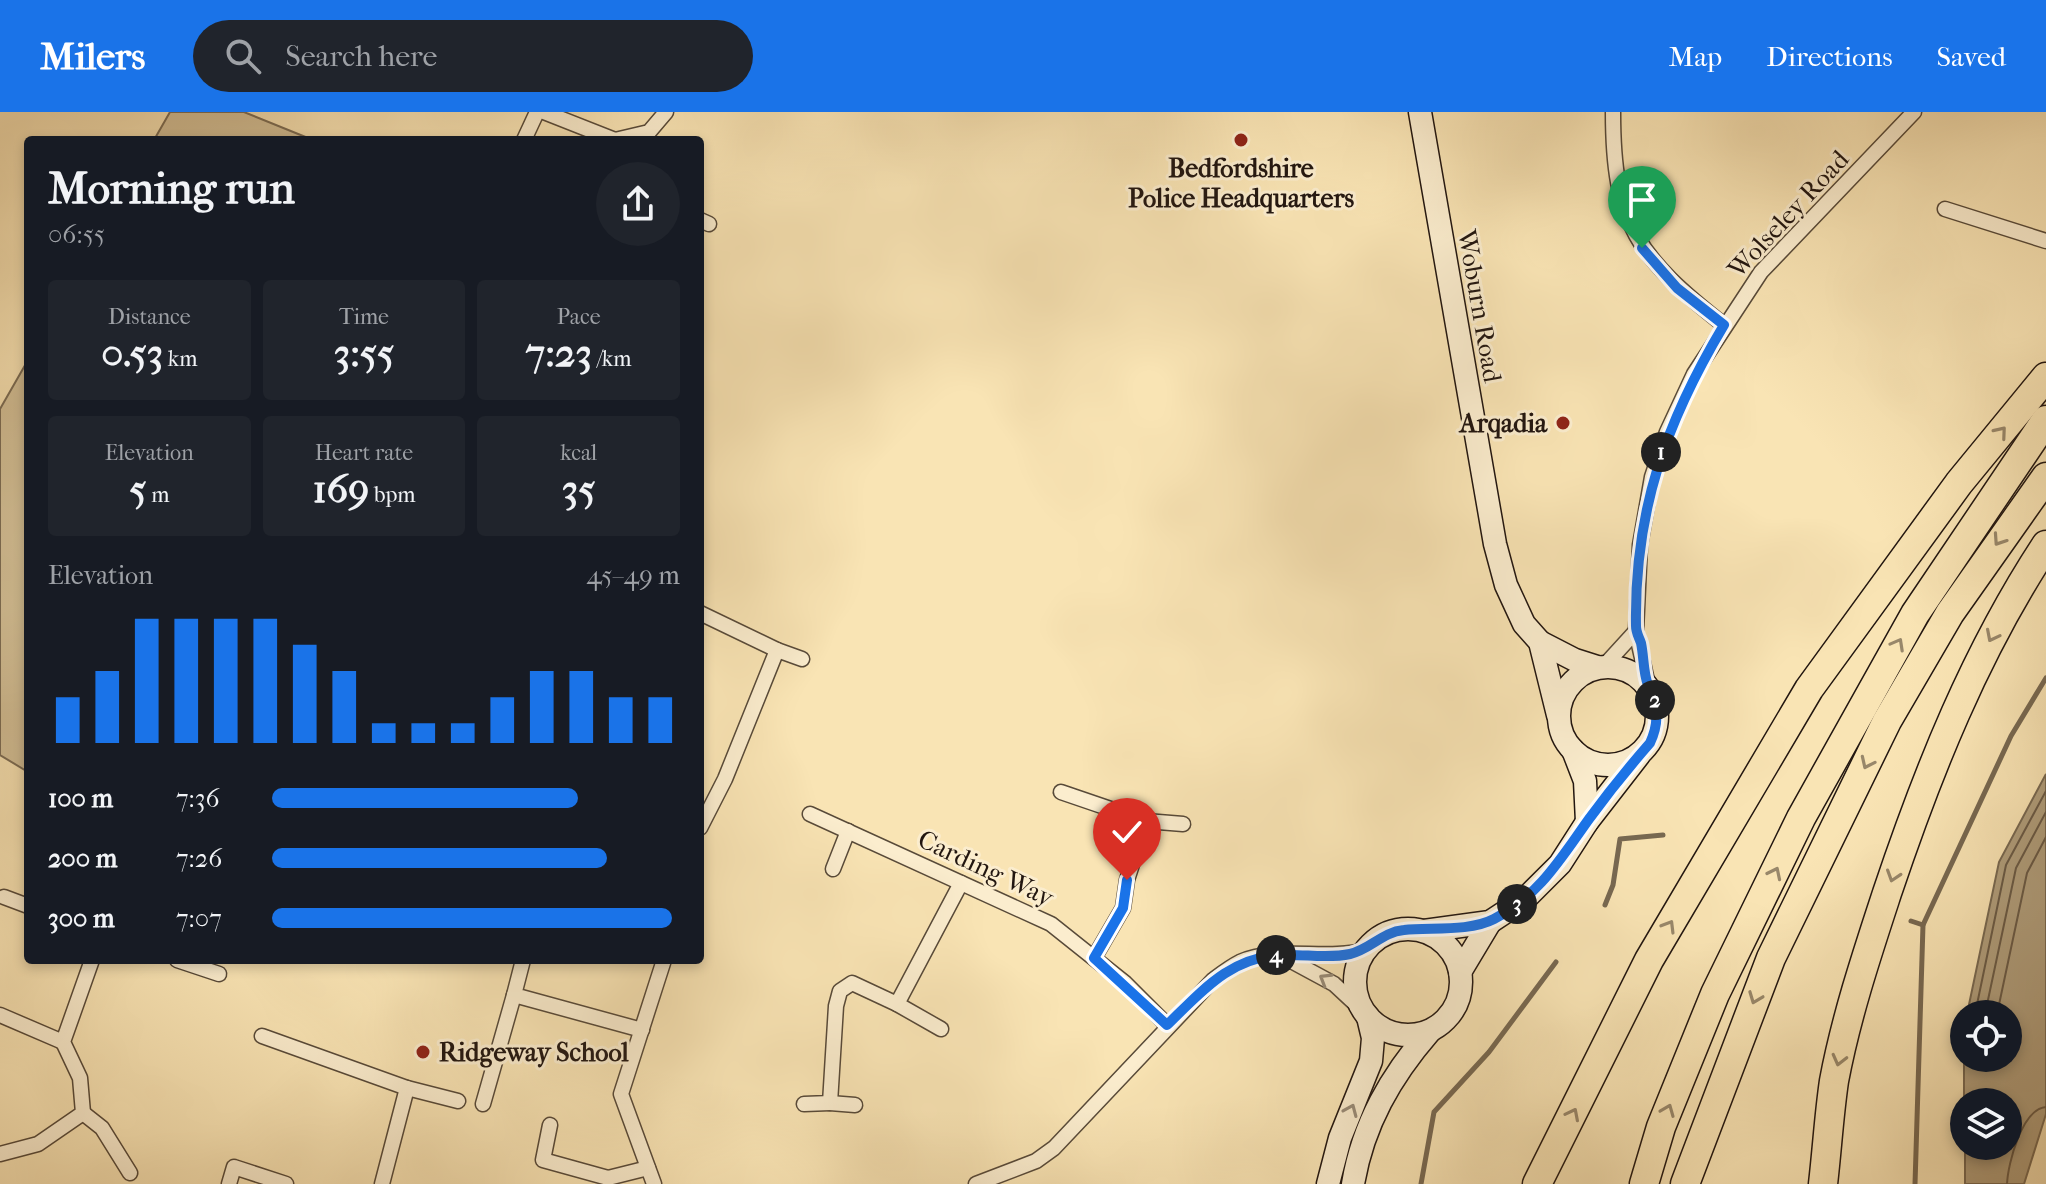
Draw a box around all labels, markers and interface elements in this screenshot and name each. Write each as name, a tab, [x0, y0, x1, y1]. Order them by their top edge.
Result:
search box	[193, 20, 753, 92]
text: Milers	[40, 34, 145, 79]
icon: search	[221, 34, 265, 78]
text: Search here	[285, 39, 437, 74]
text: Map	[1669, 40, 1722, 73]
text: Directions	[1766, 40, 1893, 73]
text: Saved	[1937, 40, 2006, 73]
marker: Bedfordshire Police Headquarters	[1232, 131, 1250, 149]
street label: Wolseley Road	[1721, 144, 1856, 285]
place label: Bedfordshire Police Headquarters	[1128, 153, 1354, 214]
button: share	[596, 162, 680, 246]
text: Morning run	[48, 163, 295, 214]
pin	[1608, 166, 1676, 248]
icon: arrive	[1620, 178, 1664, 222]
text: 06:55	[48, 219, 105, 250]
street label: Woburn Road	[1451, 226, 1508, 386]
text: Distance	[108, 304, 191, 330]
text: Time	[339, 304, 389, 330]
text: Pace	[557, 304, 601, 330]
text: 0.53	[101, 330, 163, 376]
text: 3:55	[334, 330, 394, 376]
text: 7:23	[526, 330, 592, 376]
text: km	[163, 346, 197, 372]
text: /km	[592, 346, 632, 372]
place label: Arqadia	[1458, 408, 1548, 439]
marker: Arqadia	[1554, 414, 1572, 432]
one-way arrow	[1991, 427, 2006, 441]
pin: 1	[1641, 432, 1681, 472]
text: 1	[1657, 439, 1665, 465]
text: Elevation	[105, 440, 194, 466]
text: Heart rate	[315, 440, 413, 466]
text: kcal	[560, 440, 597, 466]
text: 5	[129, 466, 146, 512]
text: 169	[312, 466, 369, 512]
text: 35	[562, 466, 596, 512]
text: m	[146, 482, 169, 508]
text: bpm	[369, 482, 416, 508]
one-way arrow	[1994, 531, 2009, 545]
text: Elevation	[48, 560, 153, 591]
text: 45–49 m	[587, 560, 680, 591]
one-way arrow	[1986, 628, 2002, 642]
one-way arrow	[1888, 638, 1904, 653]
pin: 2	[1635, 680, 1675, 720]
text: 2	[1649, 687, 1661, 713]
one-way arrow	[1861, 755, 1877, 770]
text: 100 m	[48, 783, 113, 814]
text: 7:36	[176, 783, 220, 814]
pin	[1093, 798, 1161, 880]
icon: check	[1105, 810, 1149, 854]
street label: Carding Way	[913, 824, 1059, 914]
text: 200 m	[48, 843, 117, 874]
text: 7:26	[176, 843, 222, 874]
one-way arrow	[1765, 867, 1781, 881]
one-way arrow	[1886, 868, 1902, 882]
pin: 3	[1497, 884, 1537, 924]
text: 3	[1512, 891, 1522, 917]
text: 300 m	[48, 903, 115, 934]
text: 7:07	[176, 903, 222, 934]
one-way arrow	[1659, 920, 1675, 935]
pin: 4	[1256, 935, 1296, 975]
text: 4	[1270, 942, 1283, 968]
one-way arrow	[1319, 973, 1334, 989]
one-way arrow	[1748, 990, 1765, 1004]
map controls	[1950, 1000, 2022, 1160]
button: locate	[1950, 1000, 2022, 1072]
place label: Ridgeway School	[439, 1037, 630, 1068]
marker: Ridgeway School	[414, 1043, 432, 1061]
one-way arrow	[1832, 1053, 1849, 1067]
button: layers	[1950, 1088, 2022, 1160]
one-way arrow	[1342, 1104, 1358, 1118]
one-way arrow	[1659, 1104, 1675, 1118]
one-way arrow	[1563, 1108, 1578, 1123]

